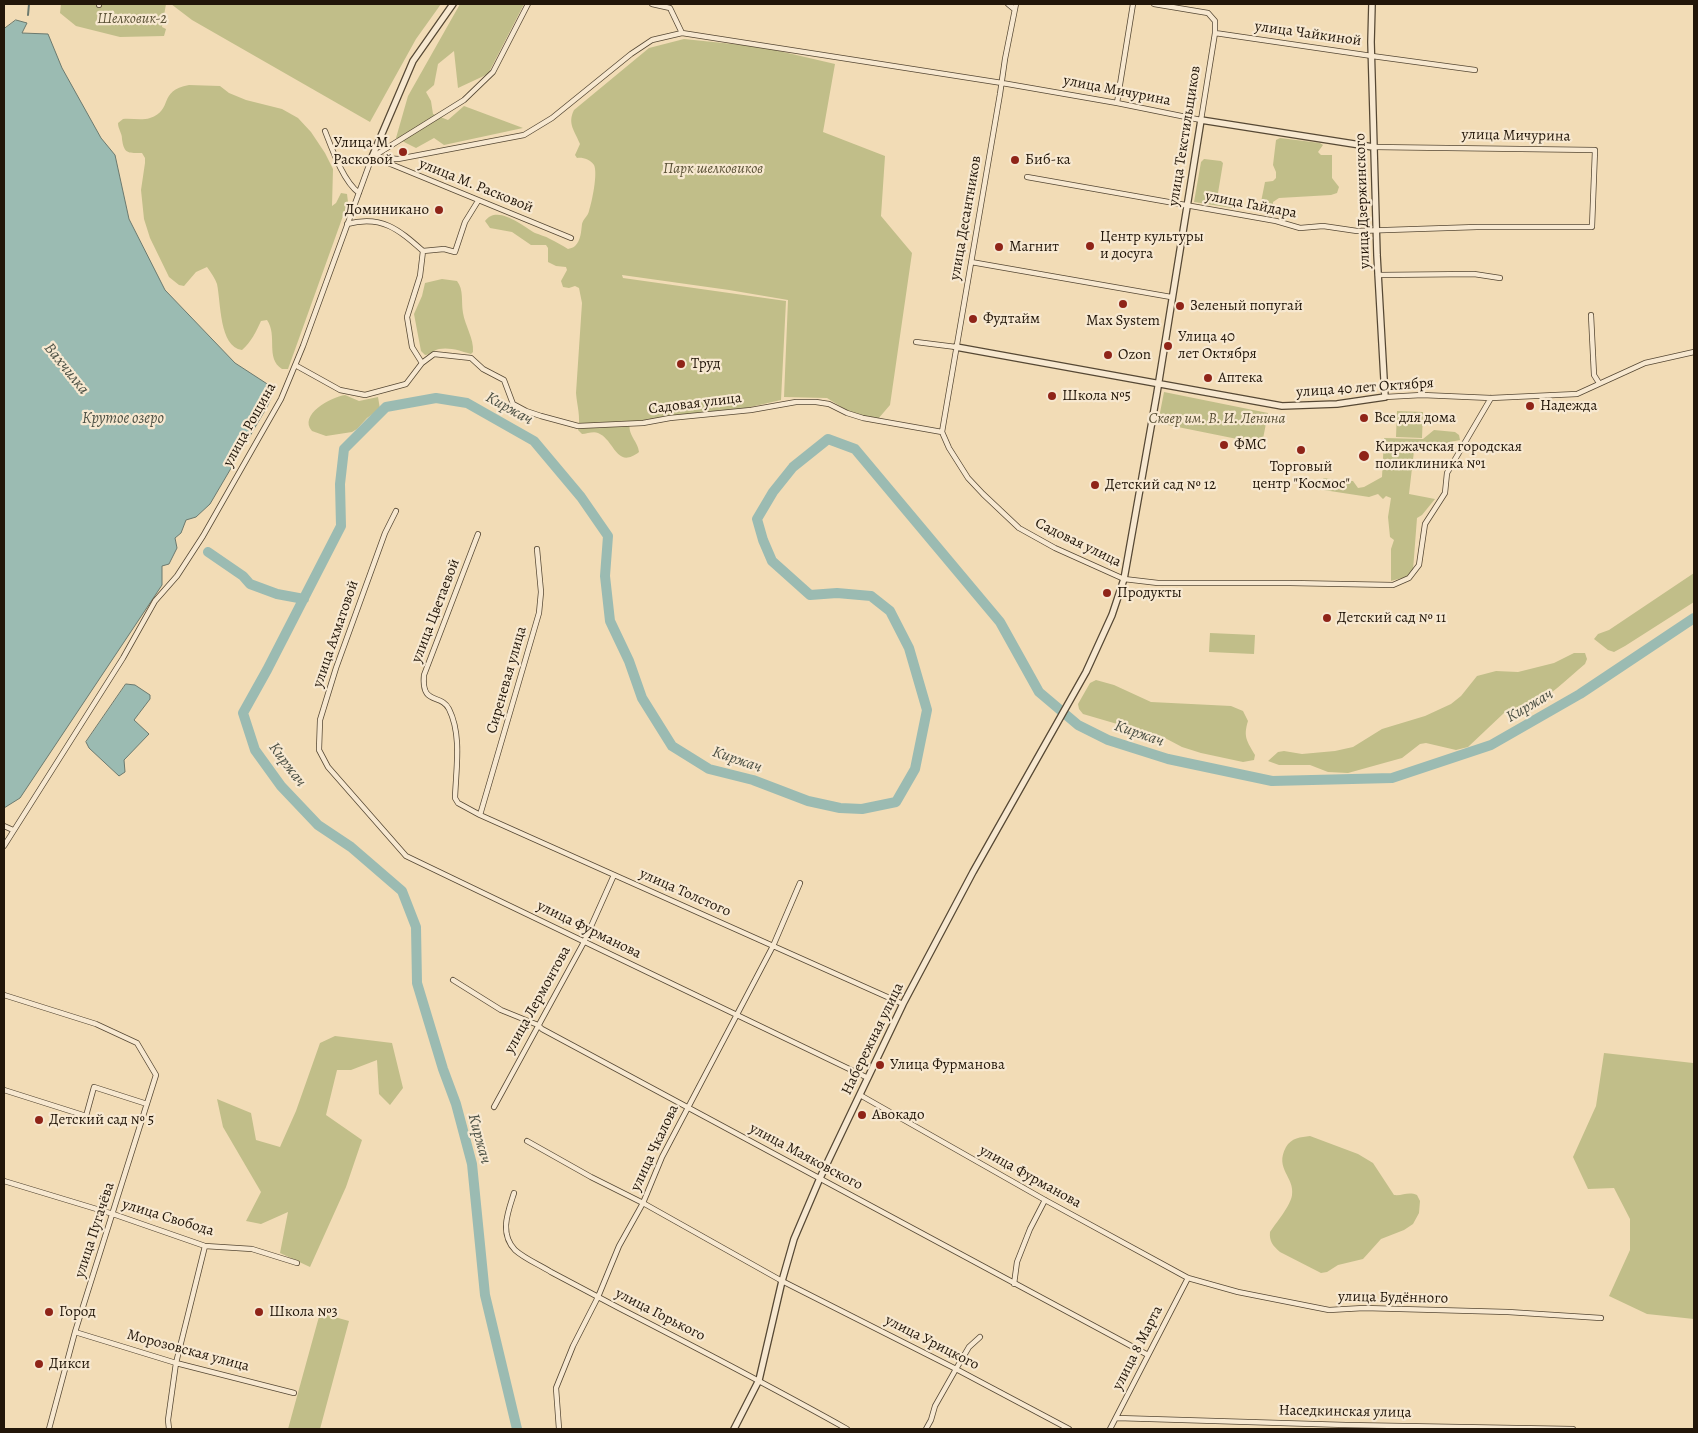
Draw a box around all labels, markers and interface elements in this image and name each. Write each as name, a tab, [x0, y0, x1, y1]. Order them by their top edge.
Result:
park label: Шелковик-2	[97, 10, 167, 28]
street label: улица Чайкиной	[1254, 18, 1362, 50]
street label: улица Текстильщиков	[1165, 64, 1205, 208]
street label: улица Мичурина	[1062, 72, 1172, 110]
street label: улица Мичурина	[1461, 126, 1571, 146]
street label: улица Дзержинского	[1352, 133, 1374, 269]
place label: Улица М. Расковой	[333, 134, 393, 169]
marker: Улица М. Расковой	[397, 146, 409, 158]
place label: Биб-ка	[1025, 151, 1071, 169]
street label: улица Десантников	[946, 154, 986, 282]
marker: Биб-ка	[1009, 154, 1021, 166]
street label: улица М. Расковой	[416, 155, 536, 217]
park label: Парк шелковиков	[663, 160, 763, 178]
street label: улица Гайдара	[1204, 187, 1298, 223]
place label: Доминикано	[345, 201, 429, 219]
marker: Доминикано	[433, 204, 445, 216]
place label: Центр культуры и досуга	[1100, 228, 1204, 263]
place label: Магнит	[1009, 238, 1059, 256]
marker: Центр культуры и досуга	[1084, 240, 1096, 252]
marker: Магнит	[993, 241, 1005, 253]
place label: Зеленый попугай	[1190, 297, 1303, 315]
marker: Max System	[1117, 298, 1129, 310]
marker: Зеленый попугай	[1174, 300, 1186, 312]
place label: Фудтайм	[983, 310, 1040, 328]
place label: Max System	[1086, 312, 1160, 330]
marker: Фудтайм	[967, 313, 979, 325]
place label: Улица 40 лет Октября	[1178, 328, 1257, 363]
water label: Вахчилка	[39, 339, 93, 399]
marker: Улица 40 лет Октября	[1162, 340, 1174, 352]
place label: Ozon	[1118, 346, 1151, 364]
marker: Ozon	[1102, 349, 1114, 361]
place label: Труд	[691, 355, 721, 373]
marker: Труд	[675, 358, 687, 370]
place label: Аптека	[1218, 369, 1263, 387]
marker: Аптека	[1202, 372, 1214, 384]
street label: улица 40 лет Октября	[1296, 374, 1434, 402]
street label: улица Рощина	[220, 380, 280, 470]
place label: Школа №5	[1062, 387, 1131, 405]
water label: Киржач	[482, 388, 536, 430]
street label: Садовая улица	[647, 389, 743, 419]
marker: Школа №5	[1046, 390, 1058, 402]
place label: Надежда	[1540, 397, 1597, 415]
marker: Надежда	[1524, 400, 1536, 412]
water label: Крутое озеро	[82, 409, 164, 429]
place label: Все для дома	[1374, 409, 1456, 427]
park label: Сквер им. В. И. Ленина	[1149, 410, 1285, 428]
marker: Все для дома	[1358, 412, 1370, 424]
place label: ФМС	[1234, 436, 1267, 454]
place label: Киржачская городская поликлиника №1	[1375, 438, 1522, 473]
marker: ФМС	[1218, 439, 1230, 451]
marker: Торговый центр "Космос"	[1295, 444, 1307, 456]
marker: Киржачская городская поликлиника №1	[1357, 449, 1371, 463]
place label: Торговый центр "Космос"	[1252, 458, 1350, 493]
place label: Детский сад № 12	[1105, 476, 1216, 494]
marker: Детский сад № 12	[1089, 479, 1101, 491]
street label: Садовая улица	[1032, 514, 1124, 572]
street label: улица Цветаевой	[408, 557, 464, 665]
street label: улица Ахматовой	[309, 578, 363, 690]
place label: Продукты	[1117, 584, 1182, 602]
marker: Продукты	[1101, 587, 1113, 599]
place label: Детский сад № 11	[1337, 609, 1446, 627]
marker: Детский сад № 11	[1321, 612, 1333, 624]
street label: Сиреневая улица	[483, 624, 531, 736]
water label: Киржач	[1503, 685, 1557, 727]
water label: Киржач	[1112, 717, 1166, 751]
water label: Киржач	[264, 739, 310, 791]
water label: Киржач	[710, 743, 764, 777]
street label: улица Толстого	[636, 865, 734, 921]
street label: улица Фурманова	[534, 897, 644, 963]
street label: улица Лермонтова	[501, 943, 575, 1057]
street label: Набережная улица	[838, 980, 908, 1098]
place label: Улица Фурманова	[890, 1056, 1005, 1074]
marker: Улица Фурманова	[874, 1059, 886, 1071]
street label: улица Чкалова	[627, 1102, 683, 1194]
place label: Авокадо	[872, 1106, 925, 1124]
marker: Авокадо	[856, 1109, 868, 1121]
place label: Детский сад № 5	[49, 1111, 154, 1129]
water label: Киржач	[463, 1112, 495, 1166]
marker: Детский сад № 5	[33, 1114, 45, 1126]
street label: улица Маяковского	[746, 1120, 866, 1194]
street label: улица Фурманова	[976, 1142, 1084, 1212]
street label: улица Пугачёва	[71, 1180, 119, 1280]
street label: улица Свобода	[120, 1196, 216, 1240]
street label: улица Горького	[612, 1285, 708, 1345]
street label: улица Будённого	[1338, 1288, 1448, 1308]
place label: Город	[59, 1303, 96, 1321]
place label: Школа №3	[269, 1303, 338, 1321]
street label: улица 8 Марта	[1109, 1303, 1167, 1393]
marker: Город	[43, 1306, 55, 1318]
marker: Школа №3	[253, 1306, 265, 1318]
street label: улица Урицкого	[882, 1312, 982, 1374]
street label: Морозовская улица	[125, 1326, 251, 1376]
place label: Дикси	[49, 1355, 90, 1373]
marker: Дикси	[33, 1358, 45, 1370]
street label: Наседкинская улица	[1278, 1402, 1412, 1422]

